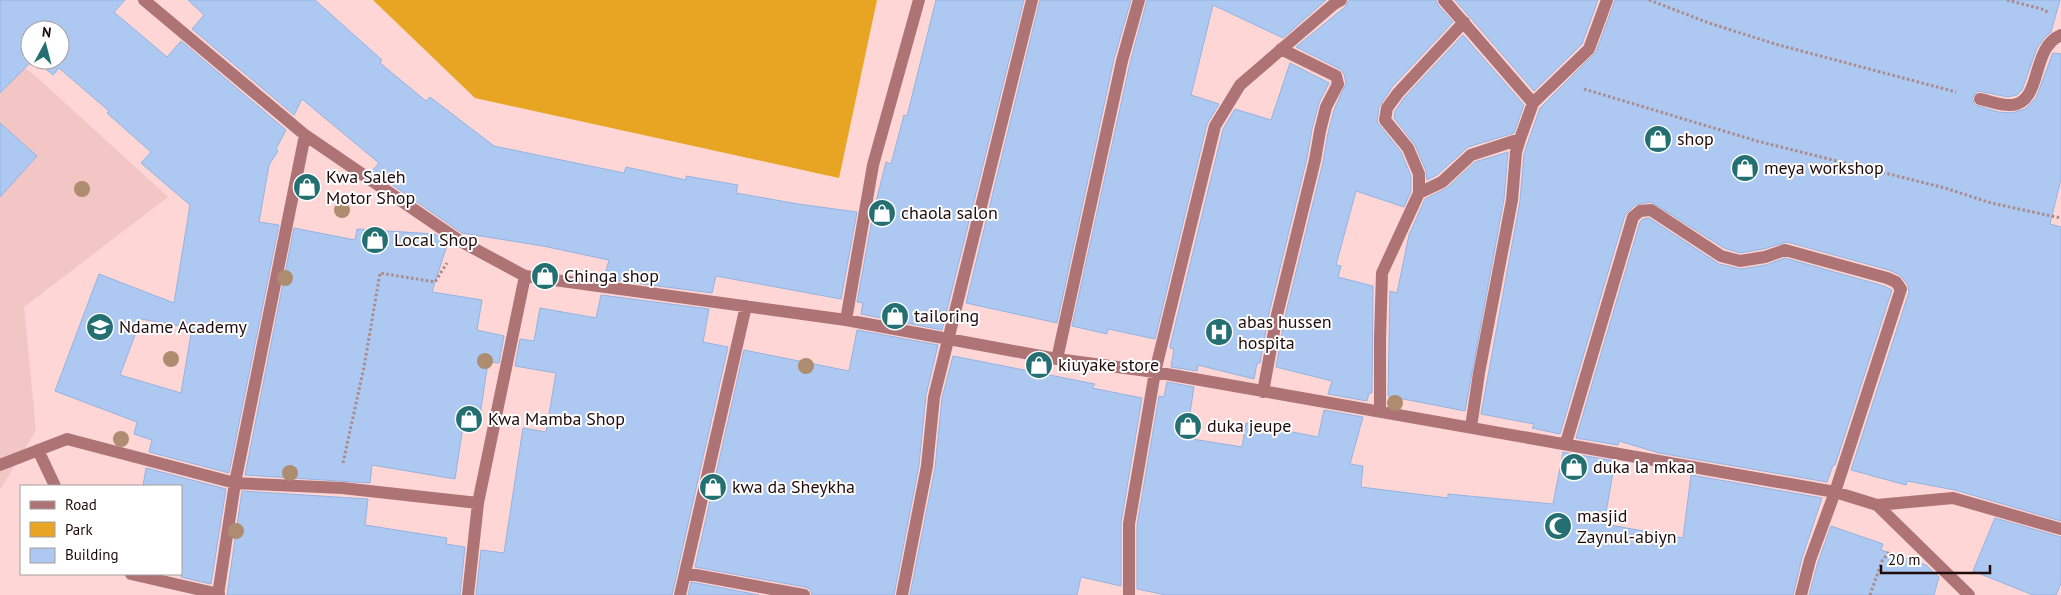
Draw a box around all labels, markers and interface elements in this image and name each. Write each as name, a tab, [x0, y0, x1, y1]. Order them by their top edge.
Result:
north arrow	[20, 20, 70, 70]
text: N	[41, 23, 52, 42]
shop icon: shop	[1643, 124, 1673, 154]
place label: shop	[1677, 127, 1714, 150]
shop icon: meya workshop	[1730, 153, 1760, 183]
place label: meya workshop	[1764, 156, 1884, 179]
place label: Kwa Saleh Motor Shop	[326, 165, 415, 209]
shop icon: Kwa Saleh Motor Shop	[292, 172, 322, 202]
shop icon: chaola salon	[867, 198, 897, 228]
place label: chaola salon	[901, 201, 998, 224]
shop icon: Local Shop	[360, 225, 390, 255]
place label: Local Shop	[394, 228, 478, 251]
shop icon: Chinga shop	[530, 261, 560, 291]
place label: Chinga shop	[564, 264, 659, 287]
shop icon: tailoring	[880, 301, 910, 331]
place label: tailoring	[914, 304, 979, 327]
place label: abas hussen hospita	[1238, 310, 1332, 354]
school or university icon: Ndame Academy	[85, 312, 115, 342]
place label: Ndame Academy	[119, 315, 248, 338]
hospital icon: abas hussen hospita	[1204, 317, 1234, 347]
shop icon: kiuyake store	[1024, 350, 1054, 380]
place label: kiuyake store	[1058, 353, 1159, 376]
shop icon: Kwa Mamba Shop	[454, 404, 484, 434]
place label: Kwa Mamba Shop	[488, 407, 625, 430]
shop icon: duka jeupe	[1173, 411, 1203, 441]
place label: duka jeupe	[1207, 414, 1291, 437]
shop icon: duka la mkaa	[1559, 452, 1589, 482]
place label: duka la mkaa	[1593, 455, 1695, 478]
shop icon: kwa da Sheykha	[698, 472, 728, 502]
place label: kwa da Sheykha	[732, 475, 855, 498]
legend	[20, 485, 182, 575]
text: Road	[65, 495, 97, 514]
place label: masjid Zaynul-abiyn	[1577, 504, 1677, 548]
mosque icon: masjid Zaynul-abiyn	[1543, 511, 1573, 541]
text: Park	[65, 520, 93, 539]
scale bar	[1881, 542, 1990, 574]
text: Building	[65, 545, 119, 564]
text: 20 m	[1888, 550, 1921, 569]

